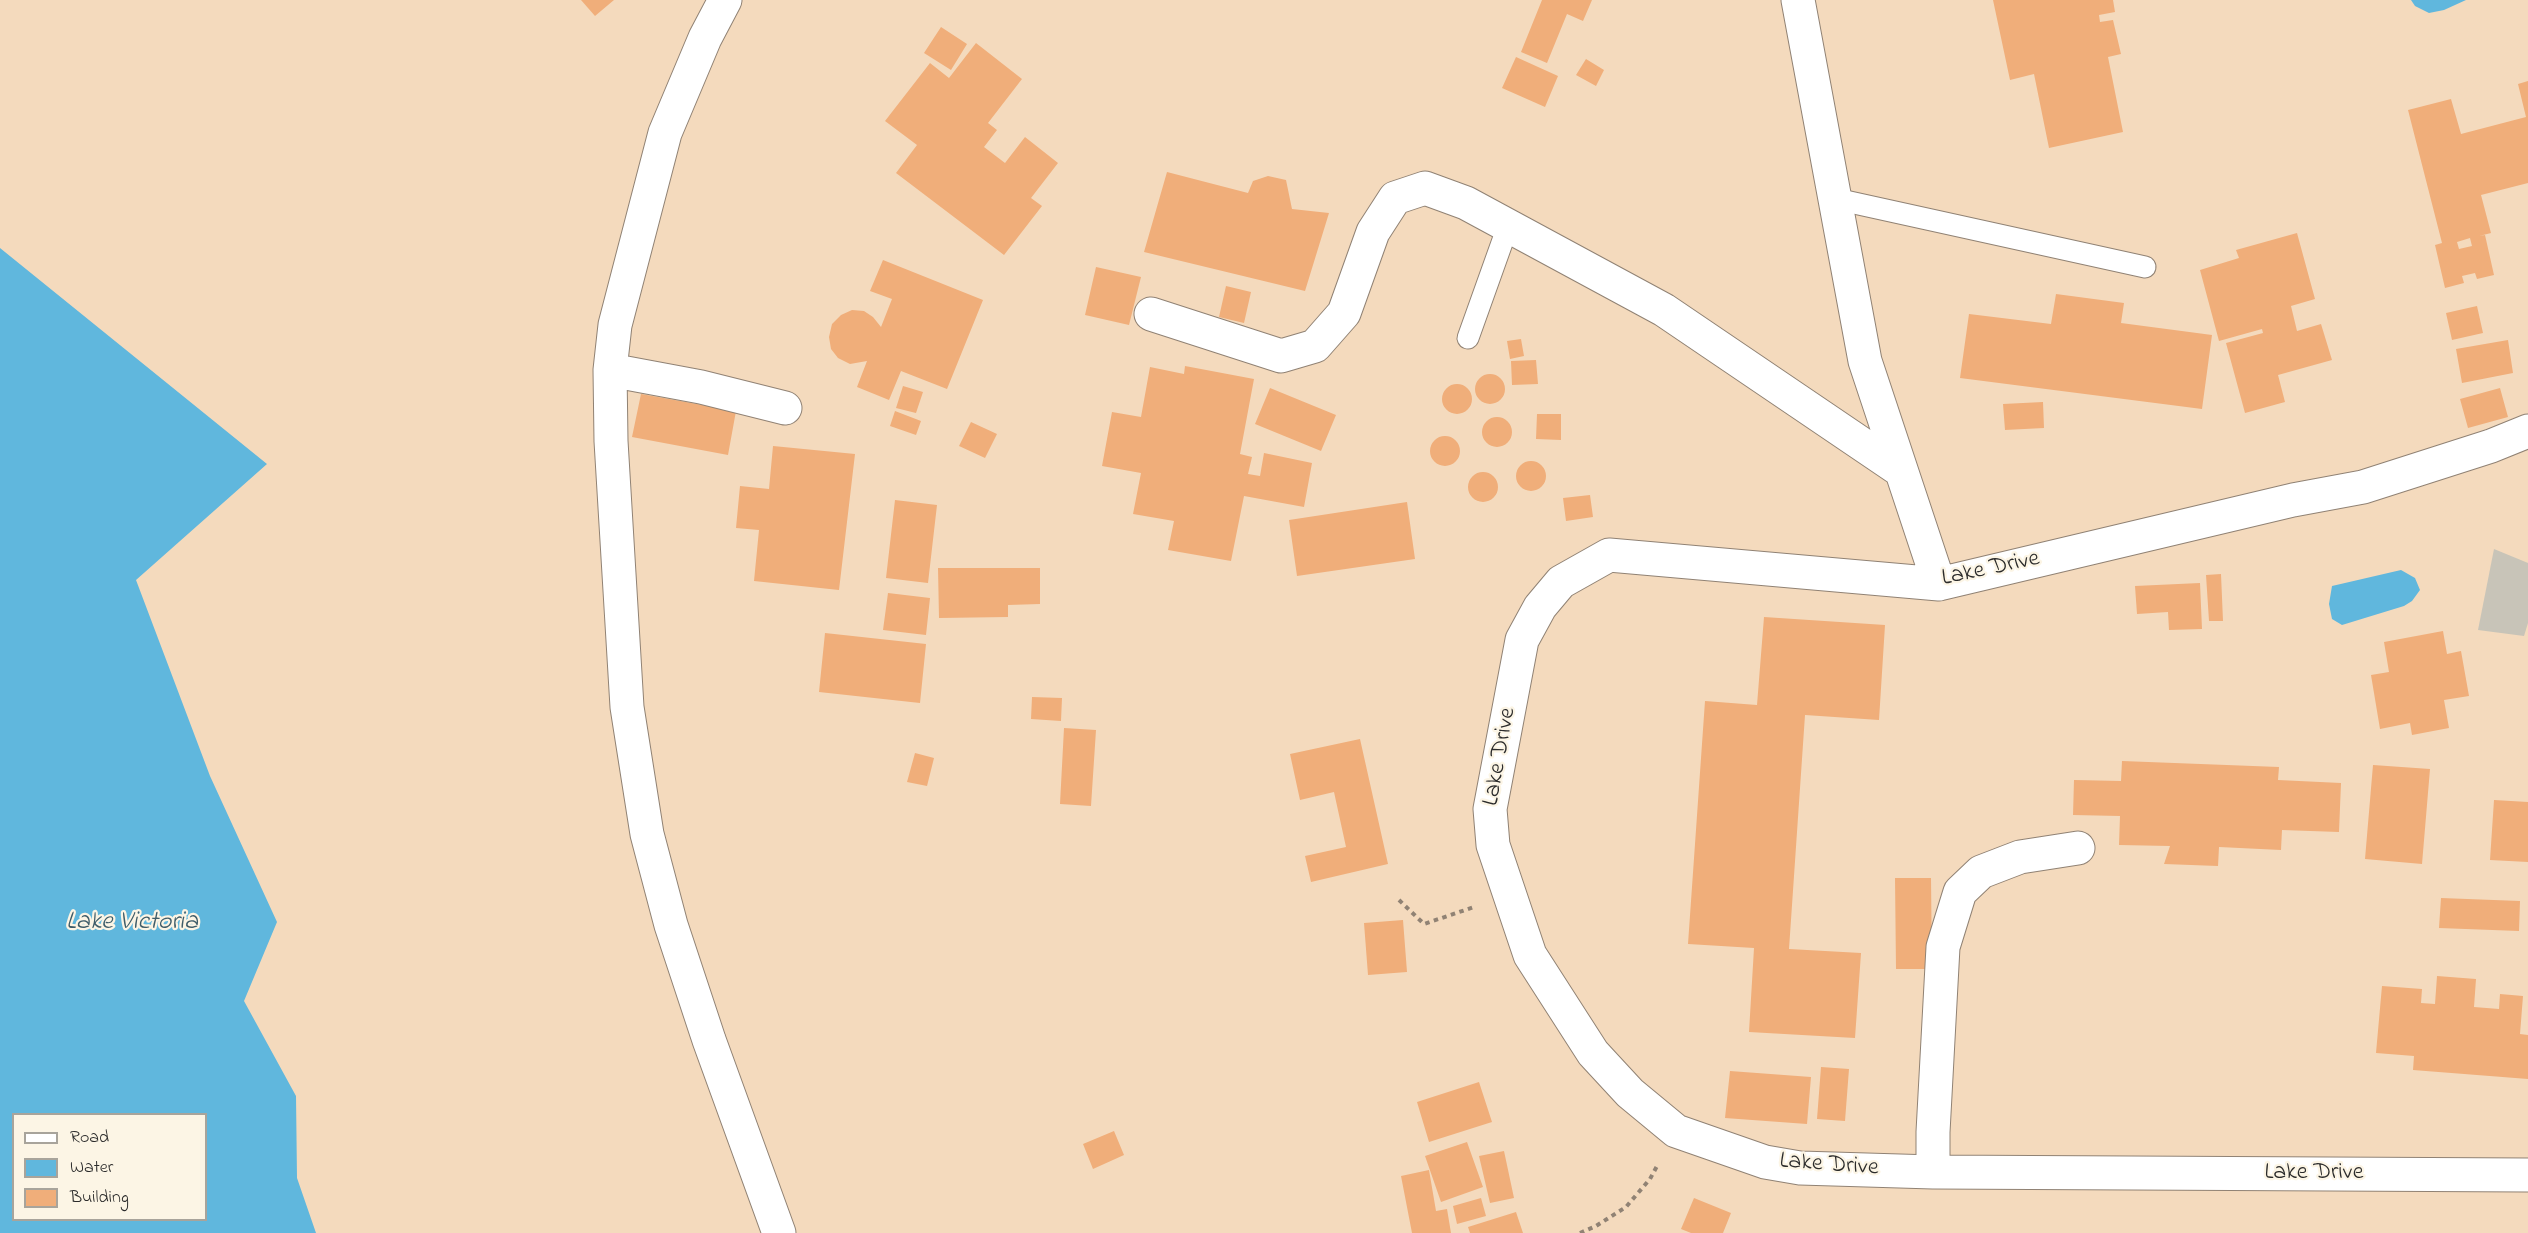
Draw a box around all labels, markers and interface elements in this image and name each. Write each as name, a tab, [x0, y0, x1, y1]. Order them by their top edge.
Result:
street label: Lake Drive	[1939, 546, 2043, 594]
street label: Lake Drive	[1478, 706, 1524, 808]
water label: Lake Victoria	[66, 908, 198, 940]
legend	[12, 1113, 207, 1221]
text: Road	[70, 1125, 109, 1151]
street label: Lake Drive	[1779, 1148, 1879, 1184]
text: Water	[70, 1155, 113, 1181]
street label: Lake Drive	[2264, 1160, 2364, 1188]
text: Building	[70, 1185, 129, 1211]

